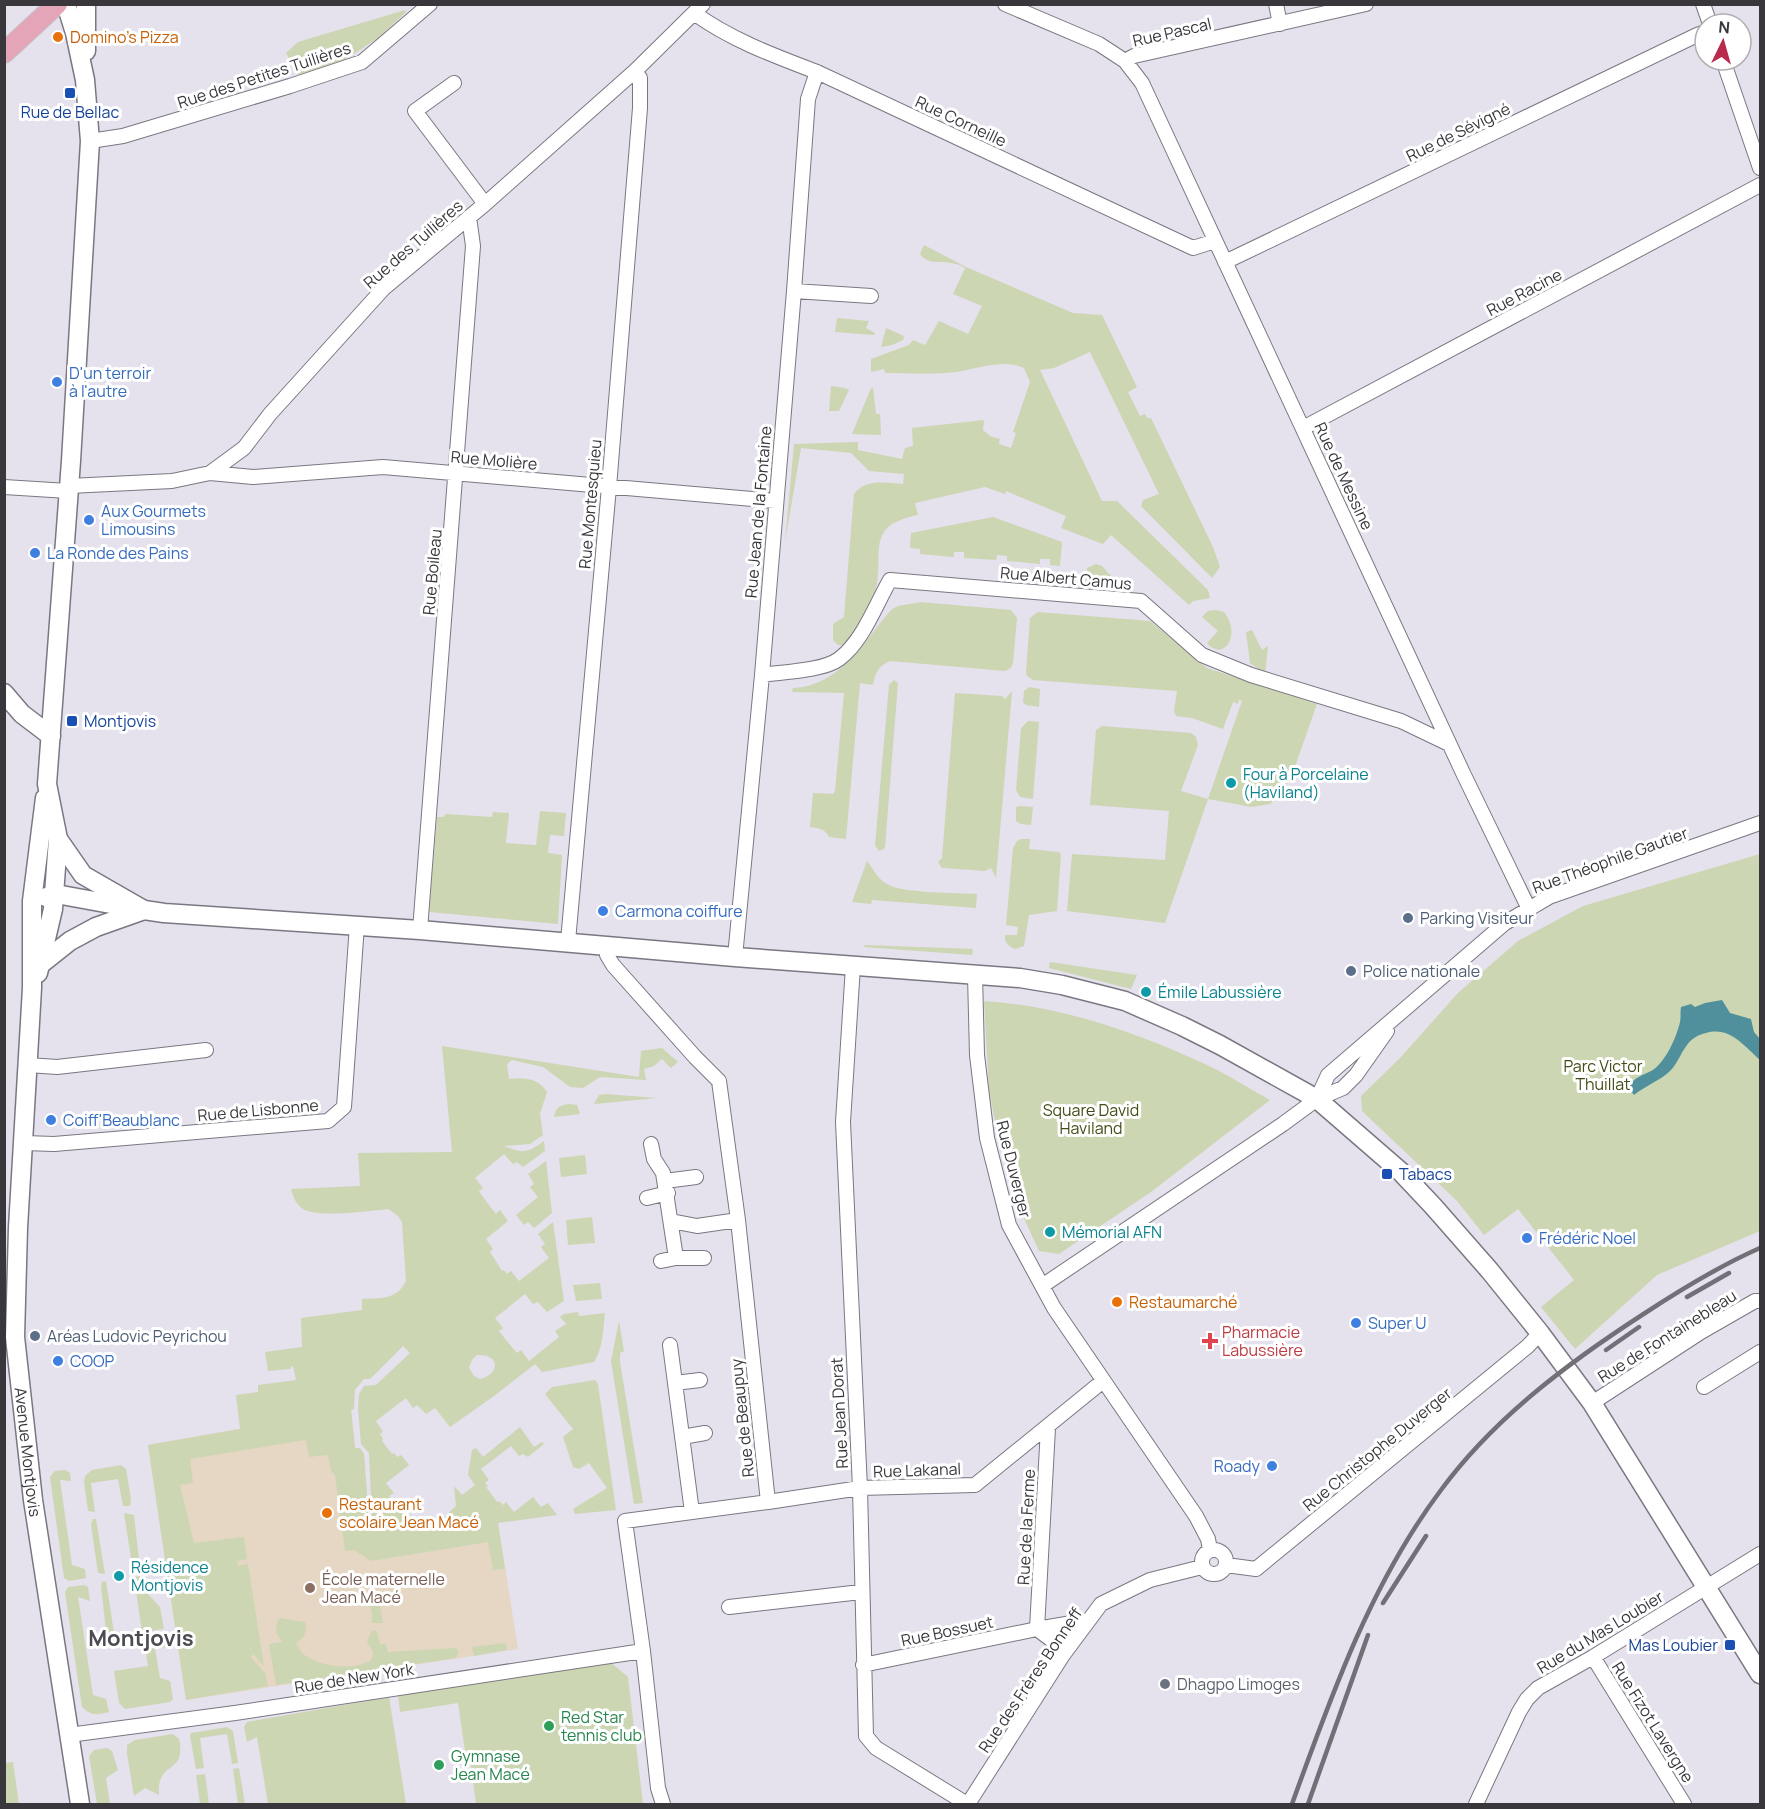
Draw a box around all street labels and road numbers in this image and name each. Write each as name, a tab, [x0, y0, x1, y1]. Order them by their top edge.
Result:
street label: Rue Pascal	[1130, 12, 1214, 52]
street label: Rue des Petites Tuilières	[175, 37, 353, 113]
street label: Rue Corneille	[912, 90, 1010, 152]
street label: Rue de Sévigné	[1402, 97, 1514, 167]
street label: Rue des Tuilières	[359, 195, 467, 293]
street label: Rue Racine	[1483, 263, 1565, 321]
street label: Rue de Messine	[1309, 419, 1379, 533]
street label: Rue Jean de la Fontaine	[740, 425, 776, 599]
street label: Rue Montesquieu	[573, 438, 607, 570]
street label: Rue Molière	[450, 445, 538, 475]
street label: Rue Boileau	[417, 528, 447, 616]
street label: Rue Albert Camus	[999, 561, 1133, 595]
street label: Rue Théophile Gautier	[1529, 822, 1691, 898]
street label: Rue de Lisbonne	[196, 1094, 320, 1126]
street label: Rue Duverger	[991, 1118, 1037, 1220]
street label: Rue de Fontainebleau	[1593, 1284, 1741, 1388]
street label: Rue de Beaupuy	[725, 1357, 759, 1478]
street label: Rue Jean Dorat	[825, 1357, 853, 1469]
street label: Rue Christophe Duverger	[1298, 1382, 1456, 1516]
street label: Avenue Montjovis	[10, 1386, 46, 1518]
street label: Rue Lakanal	[873, 1457, 961, 1483]
street label: Rue de la Ferme	[1012, 1469, 1040, 1585]
street label: Rue du Mas Loubier	[1533, 1585, 1667, 1678]
street label: Rue des Frères Bonneff	[973, 1603, 1087, 1757]
street label: Rue Bossuet	[899, 1611, 995, 1651]
street label: Rue Fizot Lavergne	[1607, 1657, 1699, 1787]
street label: Rue de New York	[293, 1658, 416, 1698]

